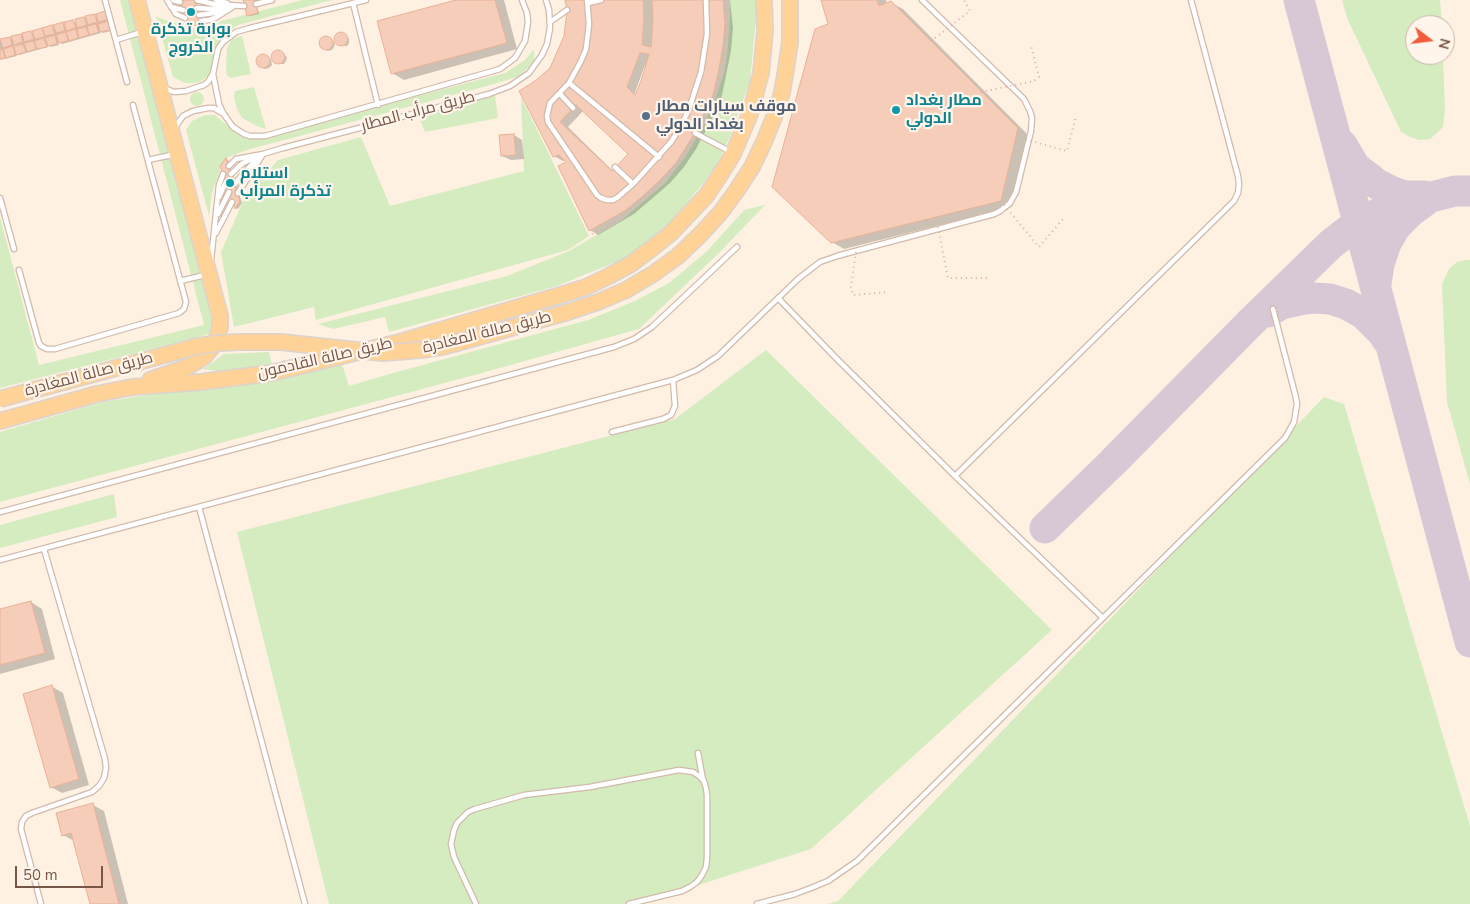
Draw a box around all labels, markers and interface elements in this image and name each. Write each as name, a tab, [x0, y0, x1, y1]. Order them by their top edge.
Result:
marker: بوابة تذكرة الخروج	[185, 6, 197, 18]
north arrow	[1405, 15, 1455, 65]
place label: بوابة تذكرة الخروج	[151, 20, 231, 58]
text: N	[1433, 36, 1455, 51]
street label: طريق مرأب المطار	[359, 88, 477, 136]
place label: مطار بغداد الدولي	[906, 91, 982, 129]
place label: موقف سيارات مطار بغداد الدولي	[656, 97, 797, 135]
marker: مطار بغداد الدولي	[890, 104, 902, 116]
marker: موقف سيارات مطار بغداد الدولي	[640, 110, 652, 122]
place label: استلام تذكرة المرأب	[240, 164, 331, 202]
marker: استلام تذكرة المرأب	[224, 177, 236, 189]
street label: طريق صالة المغادرة	[421, 308, 553, 358]
street label: طريق صالة القادمون	[256, 334, 394, 384]
street label: طريق صالة المغادرة	[23, 349, 155, 401]
scale bar	[18, 856, 105, 888]
text: 50 m	[23, 865, 58, 885]

